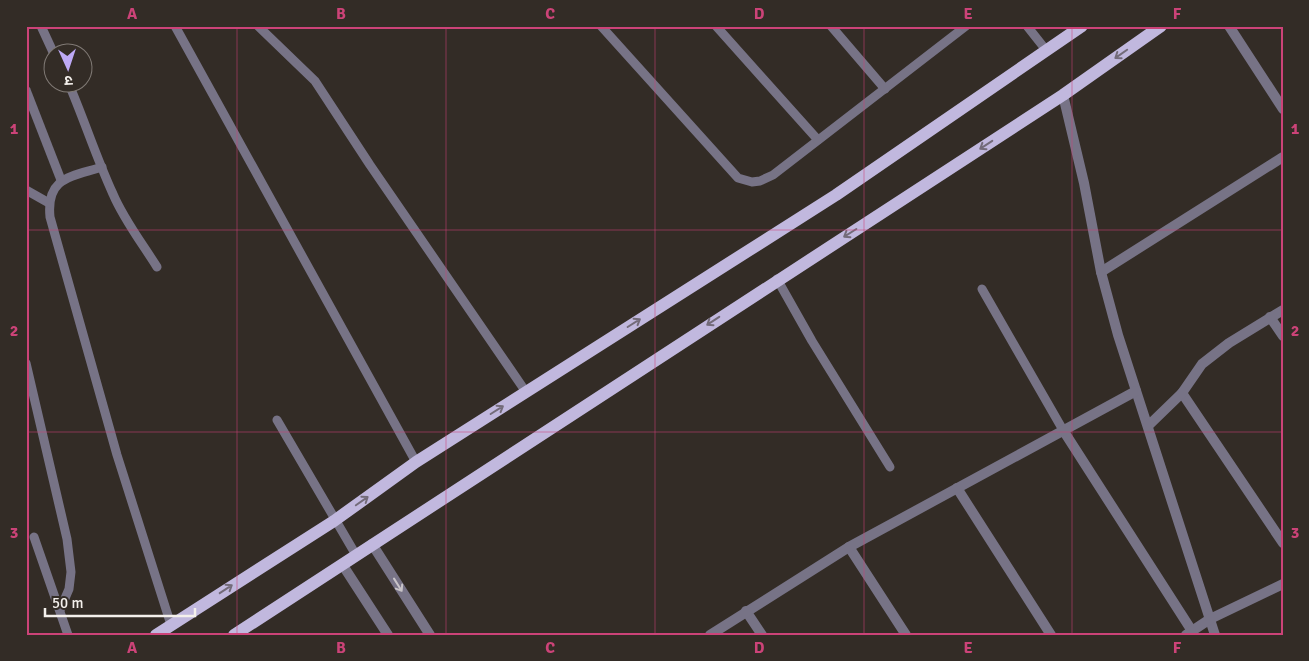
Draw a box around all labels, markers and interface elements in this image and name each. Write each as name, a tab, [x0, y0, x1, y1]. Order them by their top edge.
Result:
text: A	[127, 4, 138, 24]
text: B	[336, 4, 346, 24]
text: C	[545, 4, 555, 24]
text: D	[754, 4, 765, 24]
text: E	[963, 4, 973, 24]
text: F	[1173, 4, 1182, 24]
north arrow	[42, 42, 92, 92]
one-way arrow	[1114, 49, 1128, 59]
text: उ	[63, 72, 73, 89]
text: 1	[10, 119, 19, 139]
text: 1	[1291, 119, 1300, 139]
one-way arrow	[979, 140, 993, 150]
one-way arrow	[843, 229, 857, 239]
one-way arrow	[706, 316, 720, 326]
one-way arrow	[627, 318, 641, 328]
text: 2	[10, 321, 18, 341]
text: 2	[1291, 321, 1299, 341]
one-way arrow	[490, 405, 504, 415]
one-way arrow	[355, 495, 368, 506]
text: 3	[10, 523, 18, 543]
text: 3	[1291, 523, 1299, 543]
one-way arrow	[393, 578, 404, 592]
one-way arrow	[219, 584, 233, 595]
scale bar	[45, 586, 195, 618]
text: 50 m	[52, 594, 83, 612]
text: A	[127, 638, 138, 658]
text: B	[336, 638, 346, 658]
text: C	[545, 638, 555, 658]
text: D	[754, 638, 765, 658]
text: E	[963, 638, 973, 658]
text: F	[1173, 638, 1182, 658]

